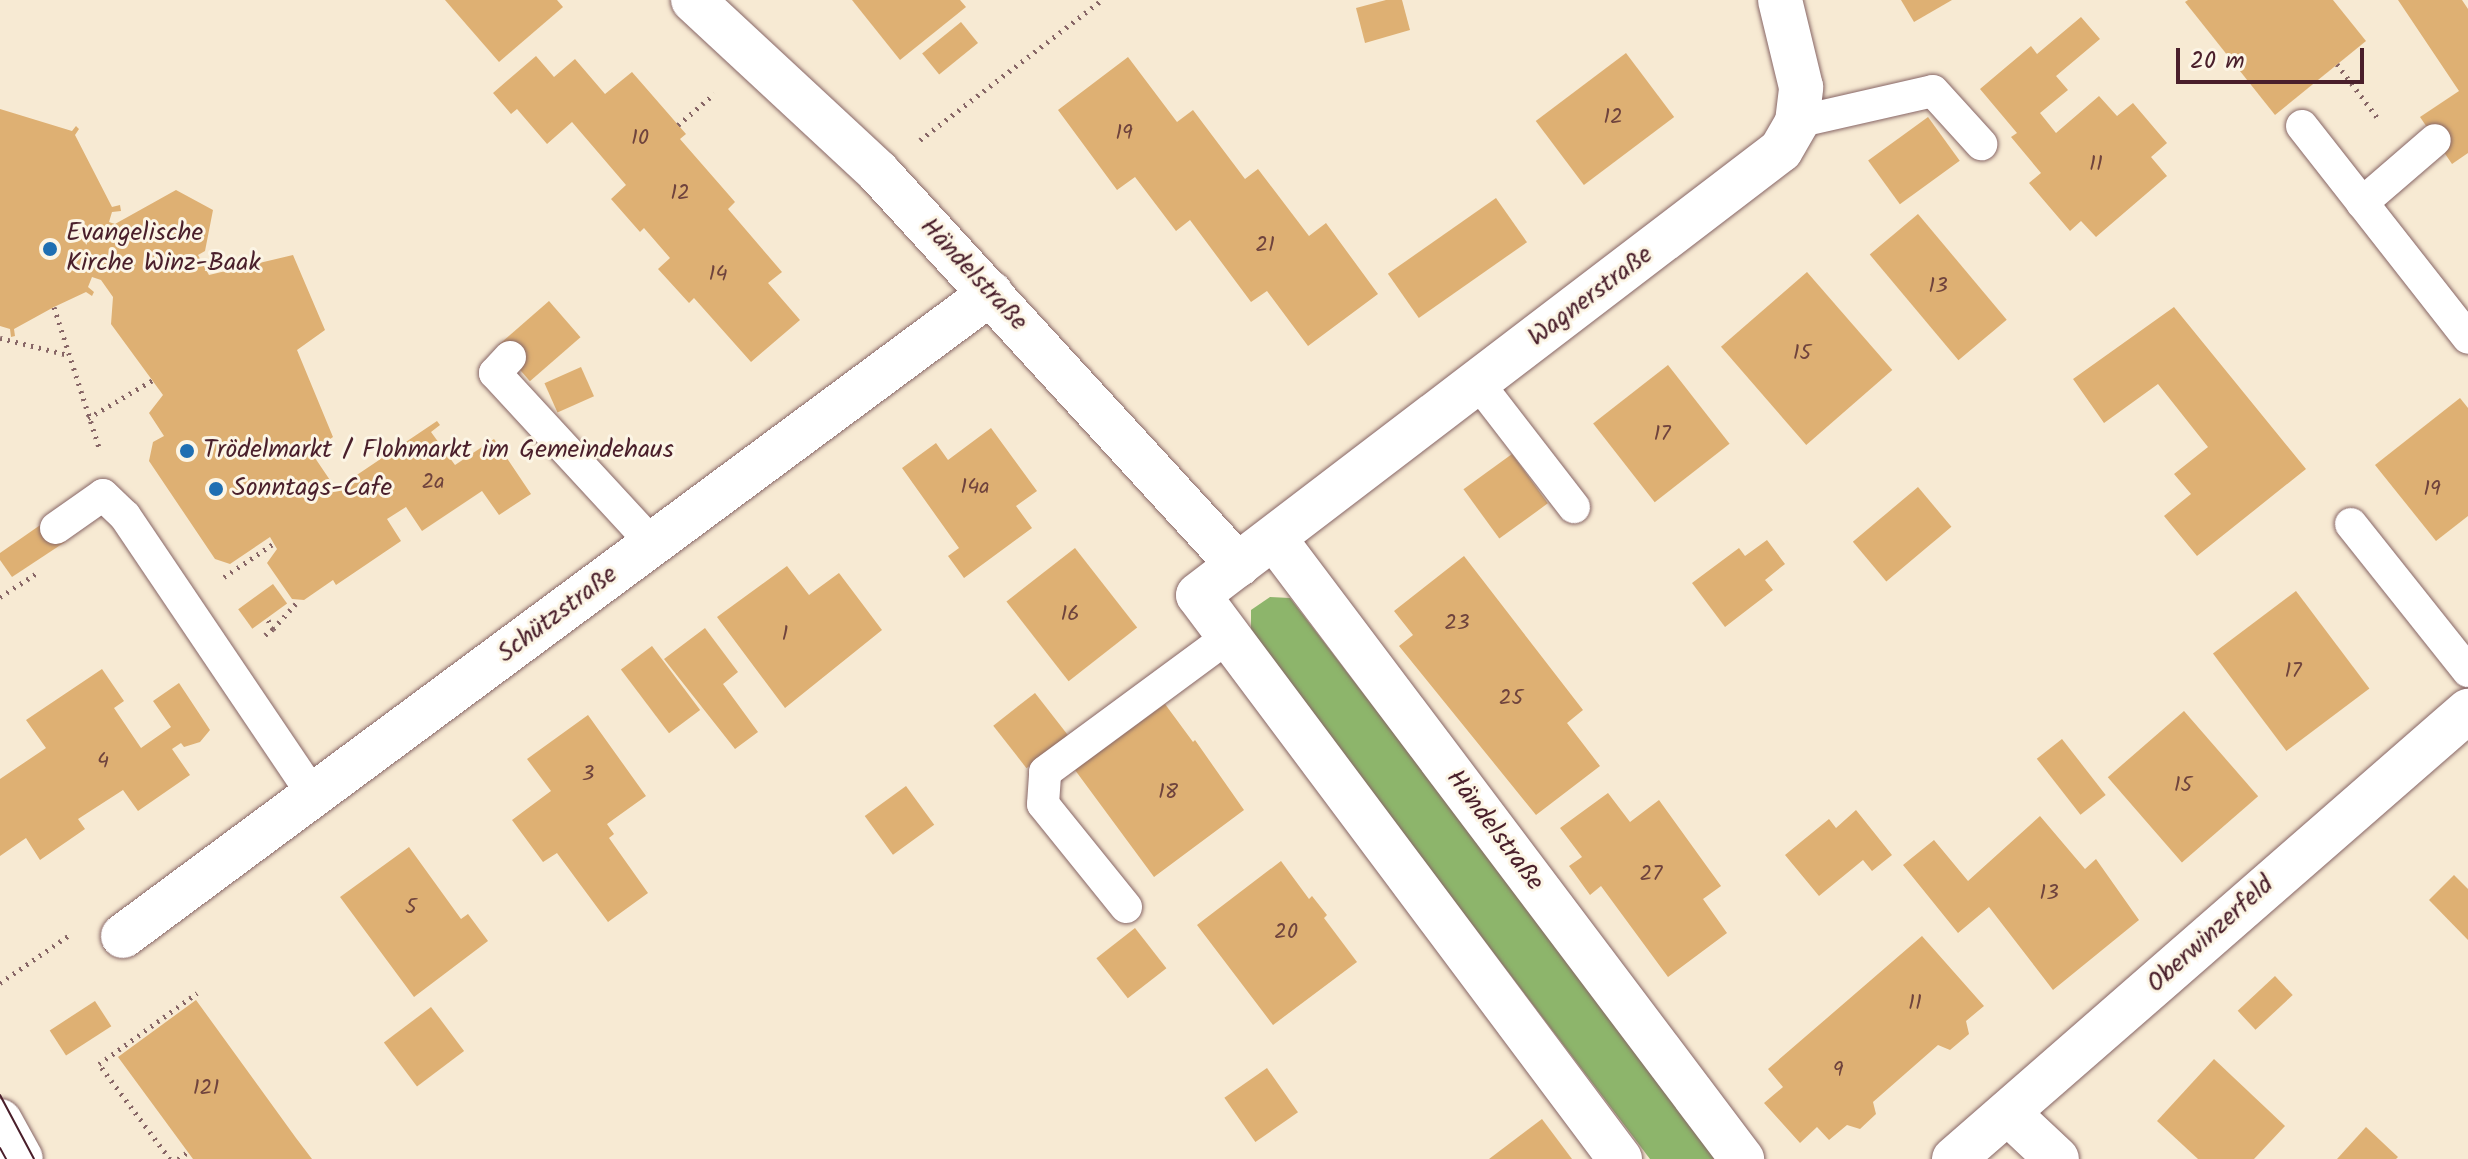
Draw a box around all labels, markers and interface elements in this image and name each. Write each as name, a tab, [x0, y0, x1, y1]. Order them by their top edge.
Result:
scale bar	[2180, 32, 2368, 82]
text: 20 m	[2190, 42, 2245, 81]
house number: 12	[1603, 105, 1623, 131]
house number: 19	[1115, 121, 1133, 147]
house number: 10	[631, 126, 649, 152]
house number: 11	[2089, 152, 2103, 178]
house number: 12	[670, 181, 690, 207]
street label: Händelstraße	[913, 212, 1033, 338]
place label: Evangelische Kirche Winz-Baak	[66, 218, 261, 280]
house number: 21	[1255, 233, 1275, 259]
marker: Evangelische Kirche Winz-Baak	[41, 240, 59, 258]
street label: Wagnerstraße	[1523, 240, 1659, 354]
house number: 14	[708, 262, 728, 288]
house number: 13	[1928, 274, 1948, 300]
house number: 15	[1793, 341, 1811, 367]
house number: 17	[1653, 422, 1671, 448]
place label: Trödelmarkt / Flohmarkt im Gemeindehaus	[203, 435, 674, 467]
marker: Trödelmarkt / Flohmarkt im Gemeindehaus	[178, 442, 196, 460]
house number: 2a	[421, 470, 445, 496]
place label: Sonntags-Cafe	[232, 473, 392, 505]
house number: 14a	[960, 475, 990, 501]
house number: 19	[2423, 477, 2441, 503]
marker: Sonntags-Cafe	[207, 480, 225, 498]
street label: Schützstraße	[492, 560, 624, 670]
house number: 16	[1060, 602, 1080, 628]
house number: 23	[1444, 611, 1470, 637]
house number: 1	[782, 622, 788, 648]
house number: 17	[2284, 659, 2302, 685]
house number: 25	[1499, 686, 1523, 712]
house number: 4	[97, 749, 109, 775]
house number: 3	[582, 762, 594, 788]
street label: Händelstraße	[1438, 764, 1550, 898]
house number: 15	[2174, 773, 2192, 799]
house number: 18	[1158, 780, 1178, 806]
house number: 27	[1640, 862, 1662, 888]
street label: Oberwinzerfeld	[2141, 870, 2281, 1000]
house number: 13	[2039, 881, 2059, 907]
house number: 5	[405, 895, 417, 921]
house number: 20	[1274, 920, 1298, 946]
house number: 11	[1908, 991, 1922, 1017]
house number: 9	[1833, 1058, 1843, 1084]
house number: 121	[193, 1076, 219, 1102]

